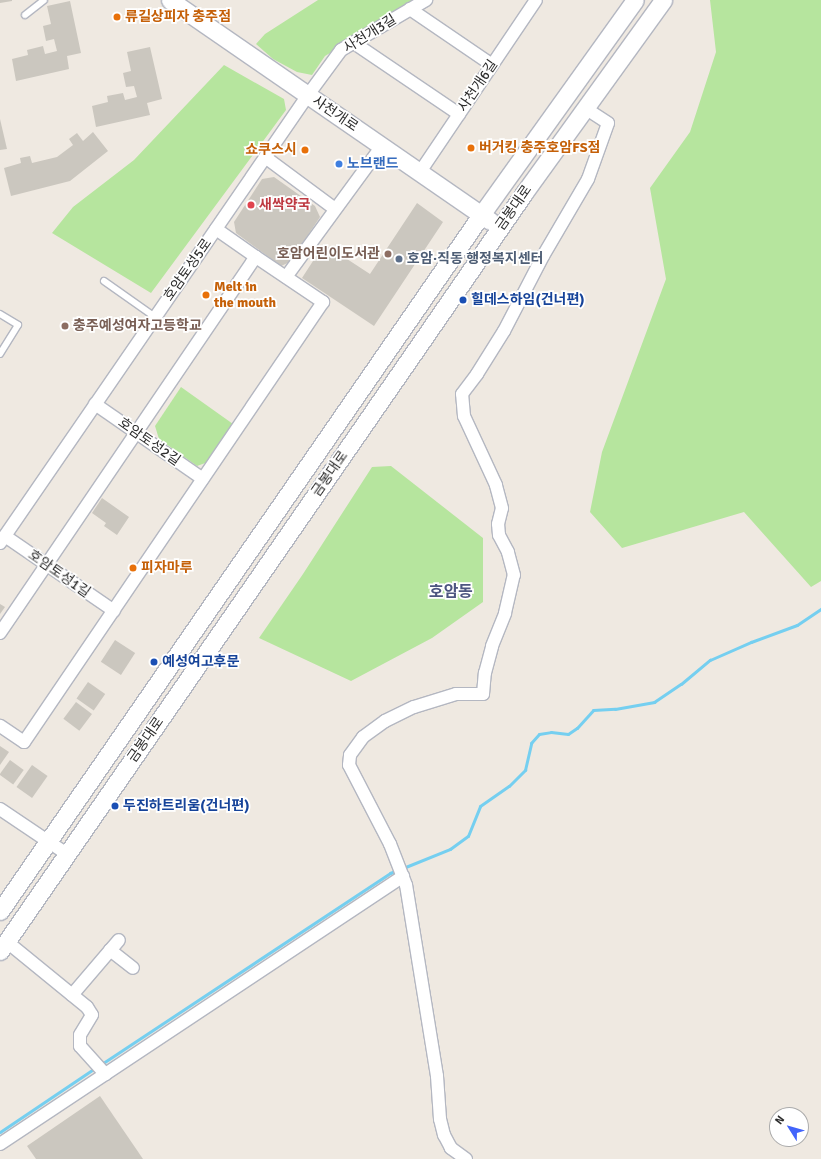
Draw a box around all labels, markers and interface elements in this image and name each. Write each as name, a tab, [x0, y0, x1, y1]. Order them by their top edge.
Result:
place label: 류길상피자 충주점	[125, 9, 231, 25]
street label: 사천개3길	[340, 11, 400, 57]
marker: 류길상피자 충주점	[112, 12, 122, 22]
street label: 사천개6길	[455, 57, 501, 115]
street label: 사천개로	[309, 93, 361, 135]
place label: 버거킹 충주호암FS점	[479, 140, 600, 156]
place label: 쇼쿠스시	[245, 142, 297, 158]
marker: 버거킹 충주호암FS점	[466, 143, 476, 153]
marker: 쇼쿠스시	[300, 145, 310, 155]
place label: 노브랜드	[347, 156, 399, 172]
marker: 노브랜드	[334, 159, 344, 169]
street label: 금봉대로	[492, 182, 536, 234]
place label: 새싹약국	[259, 197, 311, 213]
marker: 새싹약국	[246, 200, 256, 210]
street label: 호암토성5로	[160, 236, 216, 304]
place label: 호암어린이도서관	[277, 246, 380, 262]
marker: 호암어린이도서관	[383, 249, 393, 259]
place label: 호암·직동 행정복지센터	[407, 251, 543, 267]
marker: 호암·직동 행정복지센터	[394, 254, 404, 264]
place label: Melt in the mouth	[214, 279, 276, 312]
marker: Melt in the mouth	[201, 290, 211, 300]
place label: 힐데스하임(건너편)	[471, 292, 585, 308]
marker: 힐데스하임(건너편)	[458, 295, 468, 305]
place label: 충주예성여자고등학교	[73, 318, 202, 334]
marker: 충주예성여자고등학교	[60, 321, 70, 331]
street label: 호암토성2길	[115, 414, 183, 470]
street label: 금봉대로	[308, 448, 352, 500]
street label: 호암토성1길	[25, 546, 93, 602]
place label: 피자마루	[141, 560, 193, 576]
marker: 피자마루	[128, 563, 138, 573]
district label: 호암동	[429, 582, 473, 602]
place label: 예성여고후문	[162, 654, 239, 670]
marker: 예성여고후문	[149, 657, 159, 667]
street label: 금봉대로	[124, 714, 168, 766]
place label: 두진하트리움(건너편)	[123, 798, 249, 814]
marker: 두진하트리움(건너편)	[110, 801, 120, 811]
north arrow	[769, 1107, 809, 1147]
text: N	[772, 1113, 787, 1127]

